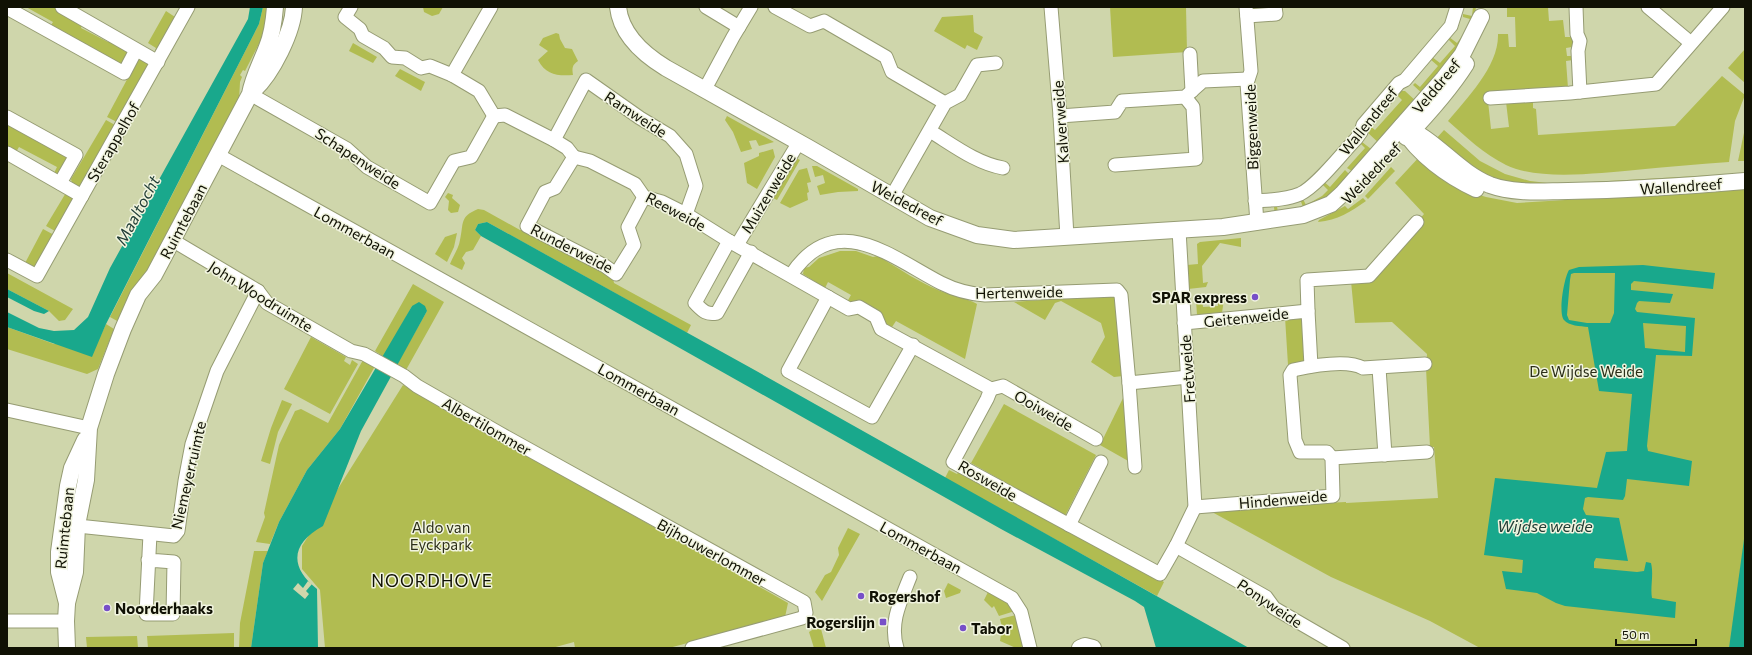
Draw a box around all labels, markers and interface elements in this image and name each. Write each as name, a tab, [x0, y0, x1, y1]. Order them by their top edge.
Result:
street label: Velddreef	[1408, 55, 1464, 117]
street label: Kalverweide	[1048, 80, 1072, 164]
street label: Wallendreef	[1335, 83, 1401, 159]
street label: Biggenweide	[1241, 84, 1261, 170]
street label: Ramweide	[601, 87, 671, 141]
street label: Sterappelhof	[83, 99, 143, 185]
street label: Schapenweide	[312, 124, 404, 192]
street label: Weidedreef	[1337, 138, 1405, 208]
street label: Muizenweide	[737, 150, 799, 236]
water label: Maaltocht	[111, 172, 163, 248]
street label: Wallendreef	[1639, 174, 1723, 198]
street label: Weidedreef	[868, 177, 946, 229]
street label: Ruimtebaan	[156, 180, 210, 262]
street label: Reeweide	[643, 188, 709, 234]
street label: Lommerbaan	[311, 202, 399, 262]
street label: Runderweide	[528, 220, 616, 276]
street label: John Woodruimte	[206, 257, 317, 335]
street label: Hertenweide	[975, 282, 1063, 302]
place label: SPAR express	[1152, 288, 1247, 306]
marker: SPAR express	[1250, 292, 1260, 302]
street label: Geitenweide	[1203, 304, 1289, 330]
street label: Fretweide	[1176, 334, 1198, 404]
street label: Lommerbaan	[595, 359, 683, 419]
park label: De Wijdse Weide	[1529, 362, 1643, 380]
street label: Ooiweide	[1011, 386, 1077, 434]
street label: Albertilommer	[439, 393, 535, 459]
street label: Niemeyerruimte	[167, 419, 209, 531]
street label: Rosweide	[955, 456, 1021, 504]
street label: Ruimtebaan	[51, 486, 77, 570]
street label: Hindenweide	[1238, 486, 1328, 512]
street label: Bijhouwerlommer	[654, 515, 770, 589]
water label: Wijdse weide	[1497, 516, 1593, 535]
street label: Lommerbaan	[877, 517, 965, 577]
park label: Aldo van Eyckpark	[410, 518, 472, 553]
district label: NOORDHOVE	[371, 570, 493, 591]
street label: Ponyweide	[1234, 575, 1306, 631]
place label: Rogershof	[869, 587, 941, 605]
marker: Rogershof	[856, 591, 866, 601]
place label: Noorderhaaks	[115, 599, 213, 617]
marker: Noorderhaaks	[102, 603, 112, 613]
place label: Rogerslijn	[806, 613, 875, 631]
marker: Rogerslijn	[878, 617, 888, 627]
place label: Tabor	[971, 619, 1012, 637]
scale bar	[1616, 621, 1696, 647]
marker: Tabor	[958, 623, 968, 633]
text: 50 m	[1622, 627, 1650, 641]

